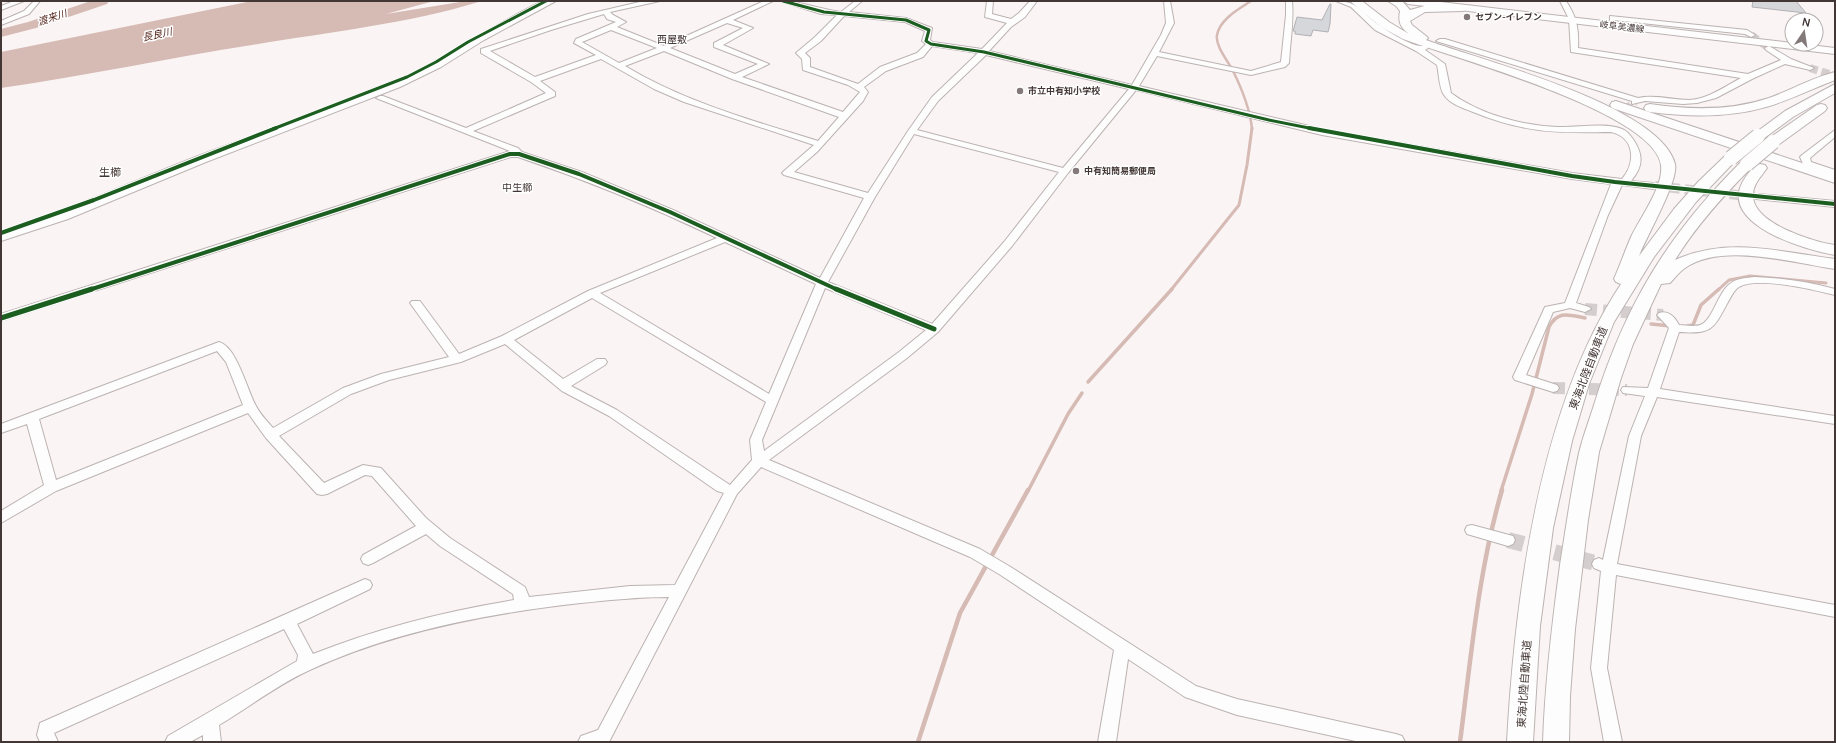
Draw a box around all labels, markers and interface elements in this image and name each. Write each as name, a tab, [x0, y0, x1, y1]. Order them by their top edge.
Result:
water label: 渡来川	[36, 5, 69, 28]
place label: セブン-イレブン	[1475, 10, 1542, 23]
marker: セブン-イレブン	[1462, 12, 1472, 22]
north arrow	[1784, 12, 1824, 52]
text: N	[1801, 14, 1812, 30]
street label: 岐阜美濃線	[1599, 17, 1646, 36]
water label: 長良川	[141, 24, 174, 44]
district label: 西屋敷	[657, 32, 687, 46]
place label: 市立中有知小学校	[1028, 84, 1101, 97]
marker: 市立中有知小学校	[1015, 86, 1025, 96]
district label: 生櫛	[99, 164, 121, 179]
place label: 中有知簡易郵便局	[1084, 164, 1156, 177]
marker: 中有知簡易郵便局	[1071, 166, 1081, 176]
district label: 中生櫛	[502, 180, 532, 194]
street label: 東海北陸自動車道	[1565, 324, 1610, 412]
street label: 東海北陸自動車道	[1513, 640, 1534, 728]

